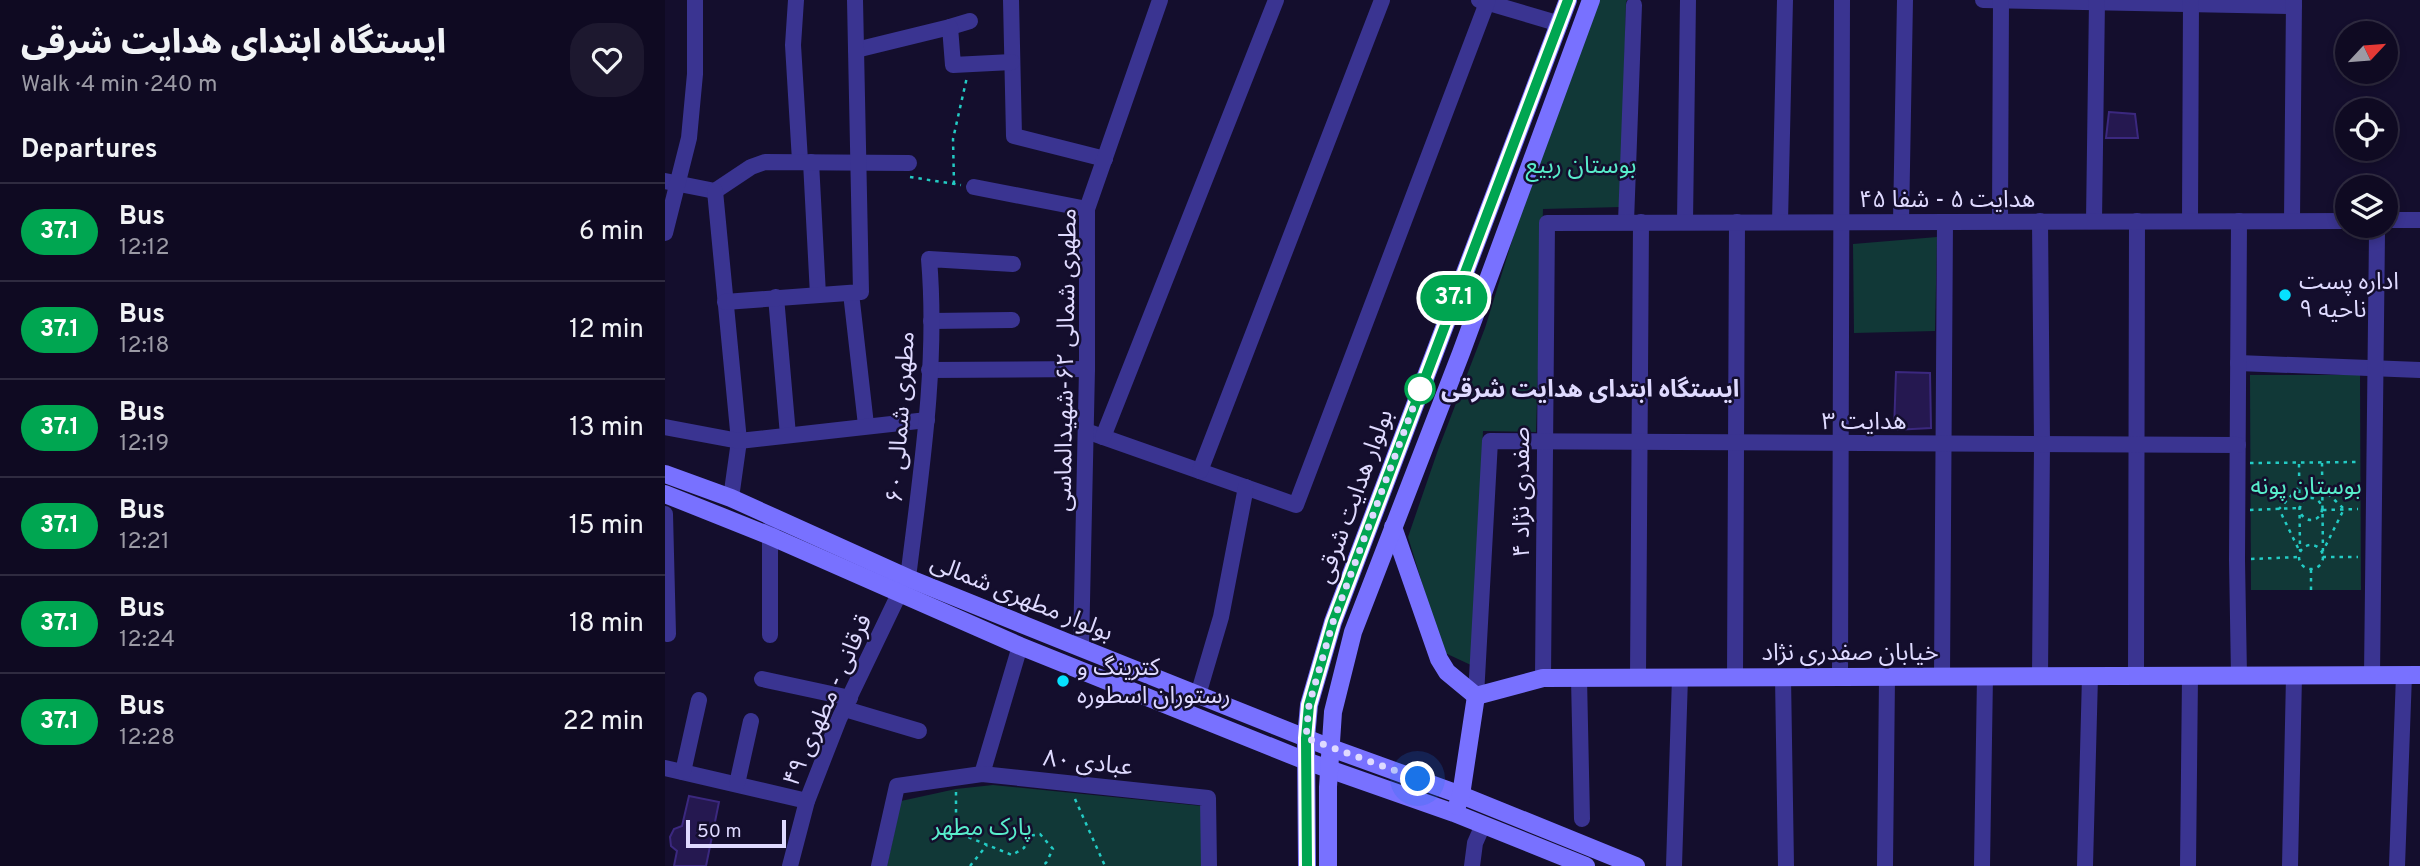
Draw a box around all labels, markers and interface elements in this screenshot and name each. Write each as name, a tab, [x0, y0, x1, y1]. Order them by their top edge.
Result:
north arrow	[2335, 21, 2397, 84]
map controls	[2335, 21, 2398, 238]
button: heart	[570, 23, 644, 97]
text: ایستگاه ابتدای هدایت شرقی	[21, 24, 446, 66]
text: Walk · 4 min · 240 m	[21, 71, 217, 100]
button: locate	[2335, 98, 2398, 161]
text: Departures	[21, 134, 158, 167]
park label: بوستان ربیع	[1526, 152, 1636, 182]
button: layers	[2335, 175, 2398, 238]
street label: هدایت ۵ - شفا ۴۵	[1859, 186, 2035, 216]
text: Bus	[119, 201, 165, 234]
street label: مطهری شمالی ۶۲-شهیدالماسی	[1049, 208, 1085, 512]
text: 6 min	[579, 216, 644, 249]
text: 37.1	[40, 217, 79, 247]
text: 12:12	[119, 234, 170, 263]
place label: اداره پست ناحیه ۹	[2299, 268, 2399, 326]
line badge: 37.1	[1405, 275, 1503, 321]
text: 37.1	[1434, 283, 1474, 313]
marker: اداره پست ناحیه ۹	[2277, 287, 2293, 303]
text: Bus	[119, 299, 165, 332]
text: 12 min	[569, 314, 644, 347]
text: 37.1	[40, 315, 79, 345]
street label: مطهری شمالی ۶۰	[881, 330, 923, 504]
text: 12:18	[119, 332, 169, 361]
marker: ایستگاه ابتدای هدایت شرقی	[1405, 374, 1435, 404]
place label: ایستگاه ابتدای هدایت شرقی	[1441, 376, 1739, 406]
text: Bus	[119, 397, 165, 430]
street label: بولوار هدایت شرقی	[1311, 406, 1401, 588]
street label: هدایت ۳	[1821, 408, 1907, 438]
text: 13 min	[569, 412, 644, 445]
text: 37.1	[40, 413, 79, 443]
street label: صفدری نژاد ۴	[1508, 427, 1538, 557]
text: 12:19	[119, 430, 169, 459]
park label: بوستان پونه	[2250, 473, 2362, 503]
text: Bus	[119, 495, 165, 528]
text: 15 min	[569, 510, 644, 543]
text: 37.1	[40, 511, 79, 541]
text: 12:21	[119, 528, 170, 557]
street label: بولوار مطهری شمالی	[926, 549, 1117, 649]
text: Bus	[119, 593, 165, 626]
text: 18 min	[569, 608, 644, 641]
text: 37.1	[40, 609, 79, 639]
street label: قرقانی - مطهری ۴۹	[778, 610, 880, 791]
text: 12:24	[119, 626, 175, 655]
street label: خیابان صفدری نژاد	[1761, 639, 1939, 669]
place label: کترینگ و رستوران اسطوره	[1077, 654, 1231, 712]
marker: کترینگ و رستوران اسطوره	[1055, 673, 1071, 689]
text: Bus	[119, 691, 165, 724]
text: 22 min	[563, 706, 644, 739]
text: 37.1	[40, 707, 79, 737]
text: 12:28	[119, 724, 175, 753]
street label: عبادی ۸۰	[1041, 744, 1134, 784]
your location	[1400, 761, 1435, 796]
park label: پارک مطهر	[931, 814, 1032, 844]
scale bar	[686, 817, 786, 849]
text: 50 m	[697, 820, 742, 844]

